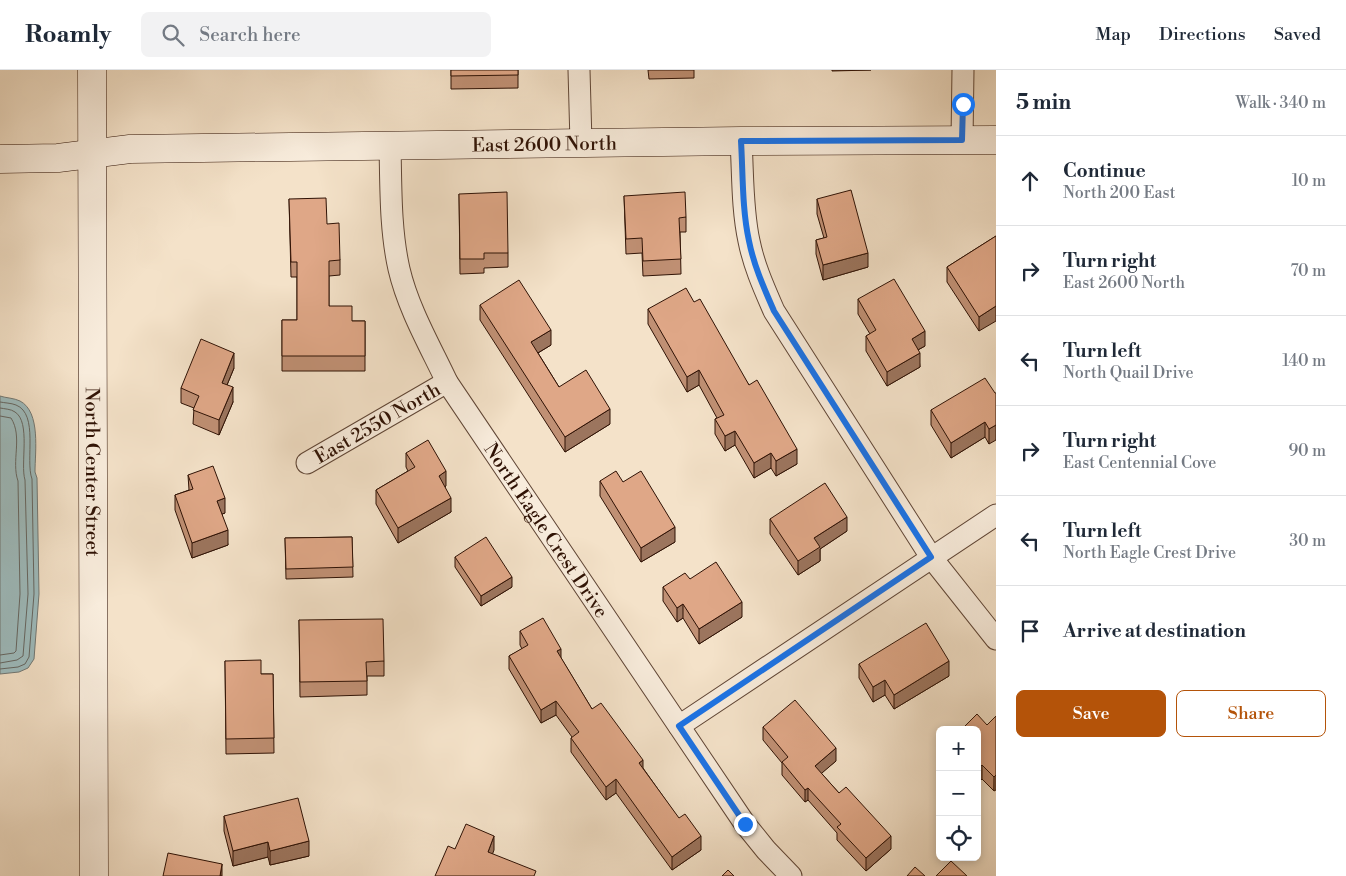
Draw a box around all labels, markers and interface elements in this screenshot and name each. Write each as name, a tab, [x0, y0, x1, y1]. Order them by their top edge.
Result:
search box	[141, 12, 491, 57]
text: Roamly	[25, 20, 111, 50]
icon: search	[159, 21, 187, 49]
text: Search here	[199, 23, 301, 47]
text: Map	[1095, 23, 1131, 46]
text: Directions	[1159, 23, 1246, 46]
text: Saved	[1274, 23, 1321, 46]
text: 5 min	[1016, 90, 1071, 116]
route start	[952, 93, 975, 116]
text: Walk · 340 m	[1236, 93, 1326, 113]
street label: East 2600 North	[472, 132, 617, 158]
text: Continue	[1063, 159, 1146, 183]
icon: ahead	[1016, 167, 1044, 195]
text: 10 m	[1292, 171, 1326, 191]
text: North 200 East	[1063, 183, 1175, 203]
text: Turn right	[1063, 249, 1156, 273]
icon: right	[1016, 257, 1044, 285]
text: 70 m	[1290, 261, 1326, 281]
text: East 2600 North	[1063, 273, 1185, 293]
text: Turn left	[1063, 339, 1142, 363]
icon: left	[1016, 347, 1044, 375]
text: 140 m	[1282, 351, 1326, 371]
text: North Quail Drive	[1063, 363, 1194, 383]
street label: East 2550 North	[310, 377, 445, 469]
street label: North Center Street	[80, 387, 104, 557]
text: Turn right	[1063, 429, 1156, 453]
icon: right	[1016, 437, 1044, 465]
street label: North Eagle Crest Drive	[478, 439, 613, 622]
text: 90 m	[1288, 441, 1326, 461]
text: East Centennial Cove	[1063, 453, 1216, 473]
text: Turn left	[1063, 519, 1142, 543]
icon: left	[1016, 527, 1044, 555]
text: 30 m	[1289, 531, 1326, 551]
text: North Eagle Crest Drive	[1063, 543, 1236, 563]
icon: arrive	[1016, 617, 1044, 645]
text: Arrive at destination	[1063, 619, 1246, 643]
button: Save	[1016, 690, 1166, 737]
button: Share	[1176, 690, 1326, 737]
map controls	[936, 726, 981, 861]
button: +	[936, 726, 981, 771]
button: −	[936, 771, 981, 816]
route end	[734, 813, 757, 836]
button: locate	[936, 816, 981, 861]

